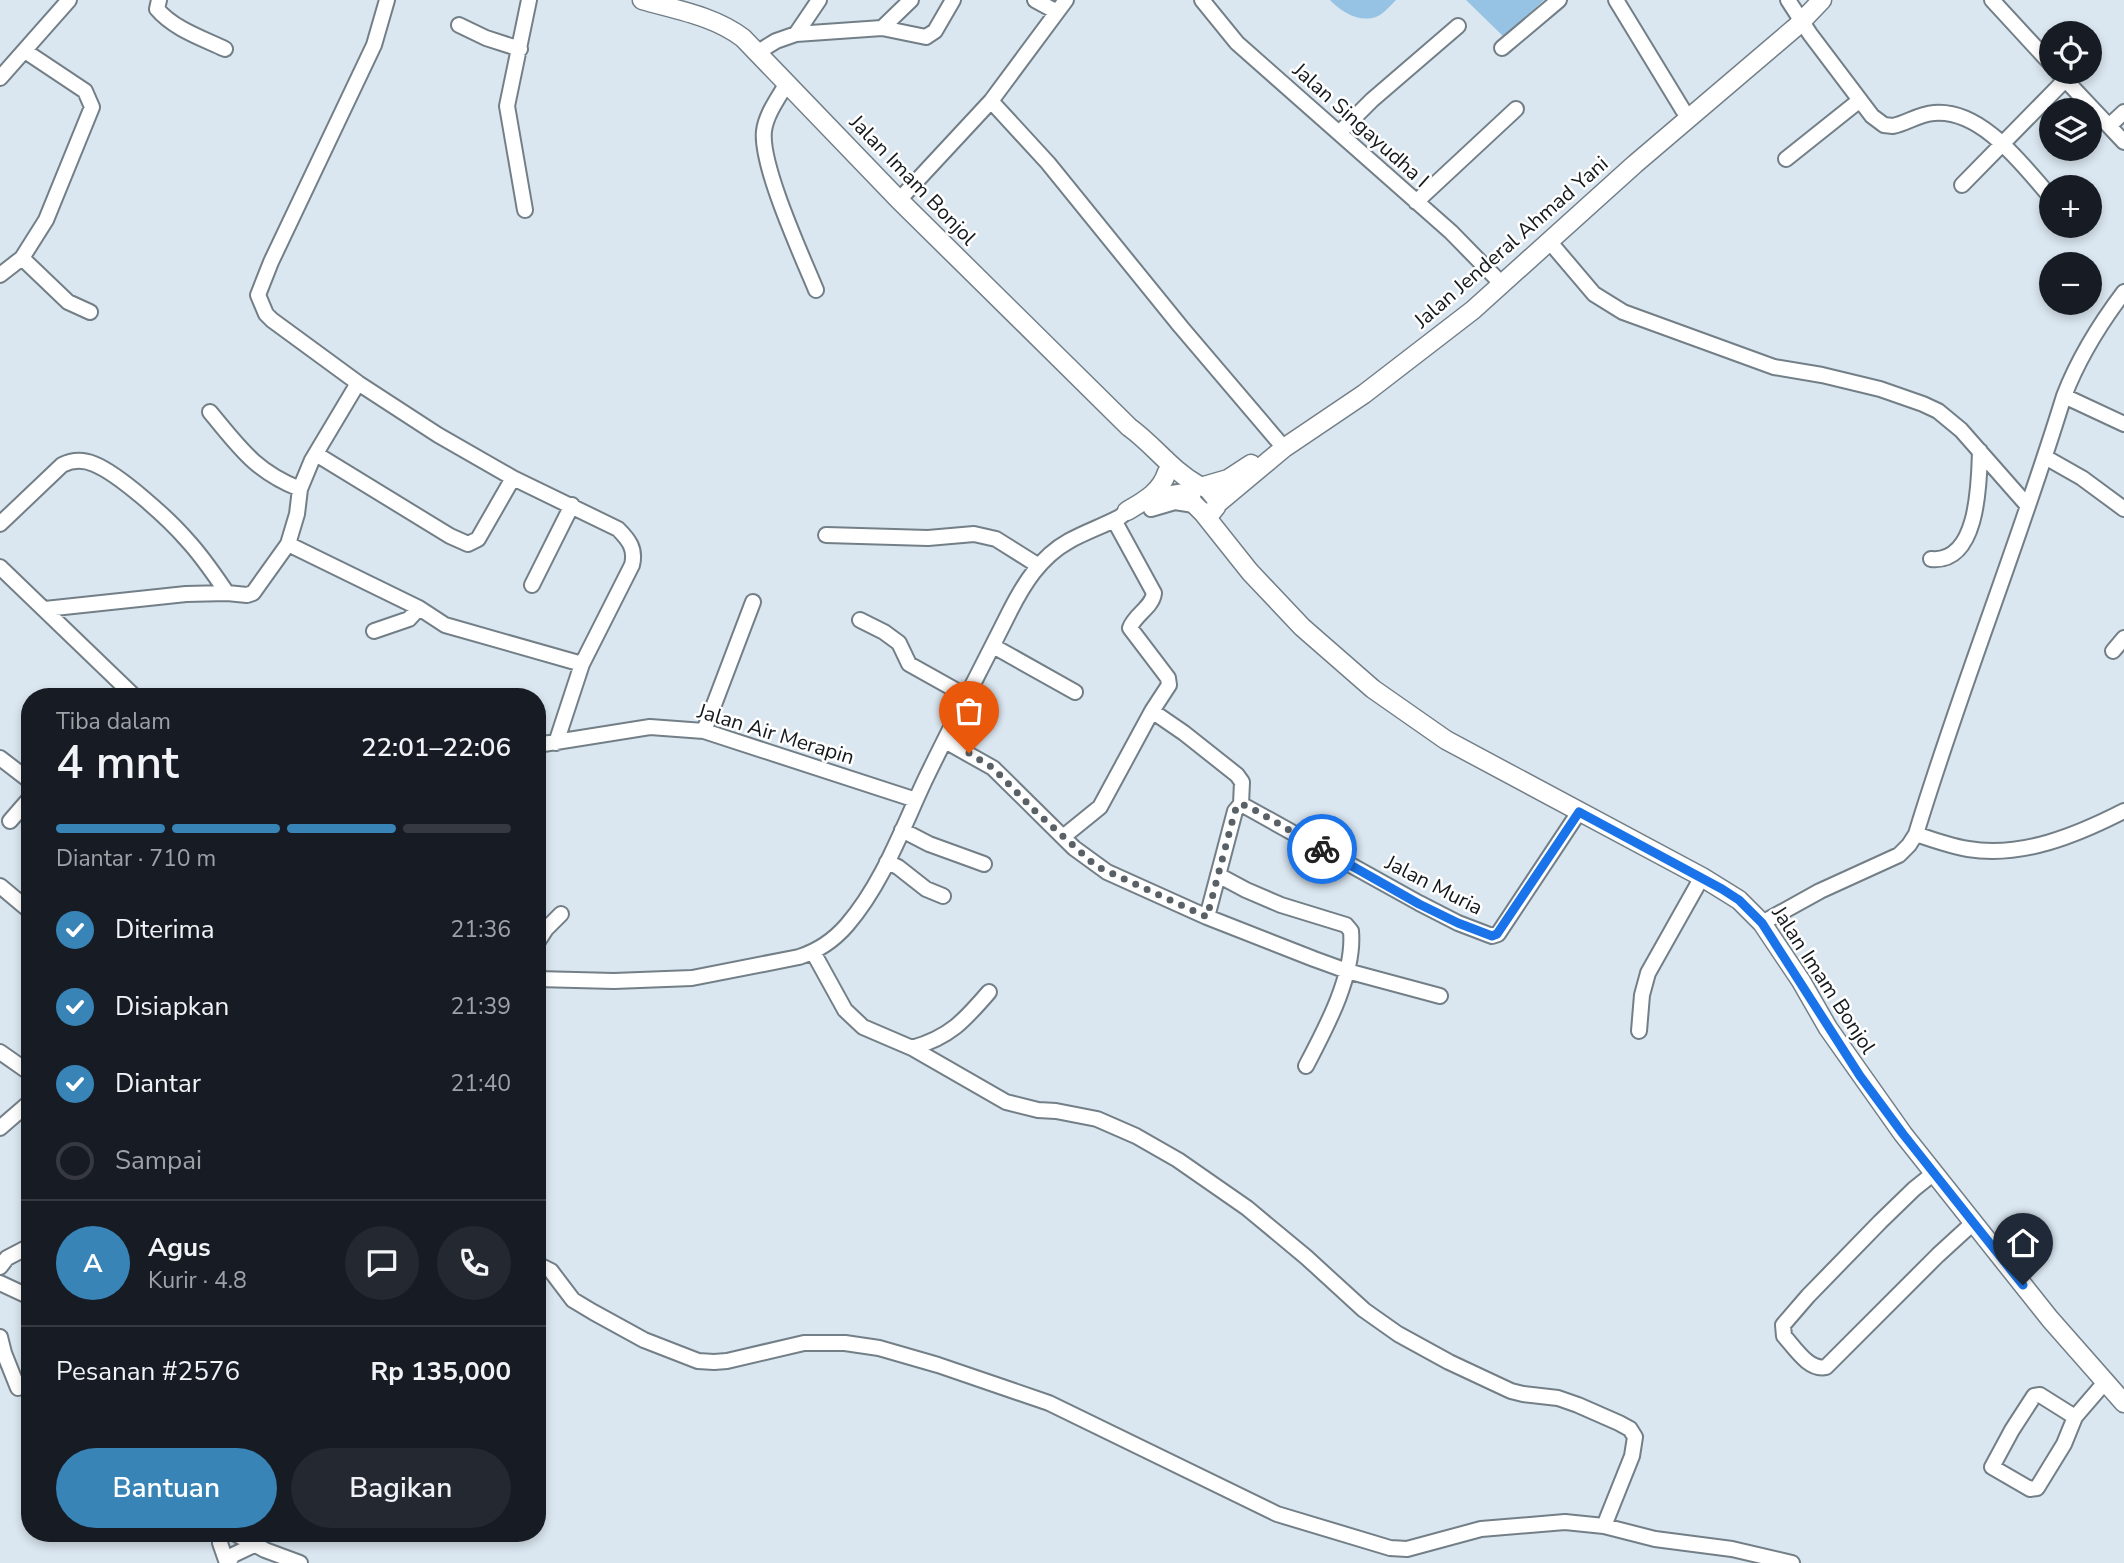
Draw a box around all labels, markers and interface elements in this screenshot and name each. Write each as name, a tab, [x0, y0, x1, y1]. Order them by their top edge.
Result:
map controls	[2039, 21, 2102, 315]
button: locate	[2039, 21, 2102, 84]
street label: Jalan Singayudha I	[1286, 56, 1435, 194]
button: layers	[2039, 98, 2102, 161]
street label: Jalan Imam Bonjol	[843, 108, 983, 252]
street label: Jalan Jenderal Ahmad Yani	[1407, 150, 1614, 335]
button: +	[2039, 175, 2102, 238]
button: −	[2039, 252, 2102, 315]
pin	[939, 681, 999, 753]
icon: bag	[950, 692, 988, 730]
street label: Jalan Air Merapin	[693, 697, 858, 771]
text: Tiba dalam	[56, 706, 171, 737]
text: 22:01–22:06	[361, 730, 511, 765]
text: 4 mnt	[56, 731, 179, 794]
courier	[1287, 814, 1357, 884]
icon: bike	[1303, 830, 1341, 868]
text: Diantar · 710 m	[56, 843, 216, 874]
street label: Jalan Muria	[1380, 848, 1488, 922]
street label: Jalan Imam Bonjol	[1765, 900, 1883, 1060]
icon: check	[56, 911, 94, 949]
text: Diterima	[115, 912, 215, 947]
text: 21:36	[451, 914, 511, 945]
icon: check	[56, 988, 94, 1026]
text: Disiapkan	[115, 989, 229, 1024]
text: 21:39	[451, 991, 511, 1022]
icon: check	[56, 1065, 94, 1103]
text: Diantar	[115, 1066, 201, 1101]
text: 21:40	[451, 1068, 511, 1099]
text: Sampai	[115, 1143, 202, 1178]
pin	[1993, 1213, 2053, 1285]
icon: home	[2004, 1224, 2042, 1262]
button: chat	[345, 1226, 419, 1300]
button: phone	[437, 1226, 511, 1300]
text: Agus	[148, 1230, 211, 1265]
text: A	[83, 1246, 103, 1281]
text: Kurir · 4.8	[148, 1265, 247, 1296]
text: Pesanan #2576	[56, 1354, 240, 1389]
text: Rp 135,000	[370, 1354, 511, 1389]
button: Bantuan	[56, 1448, 277, 1528]
button: Bagikan	[291, 1448, 511, 1528]

